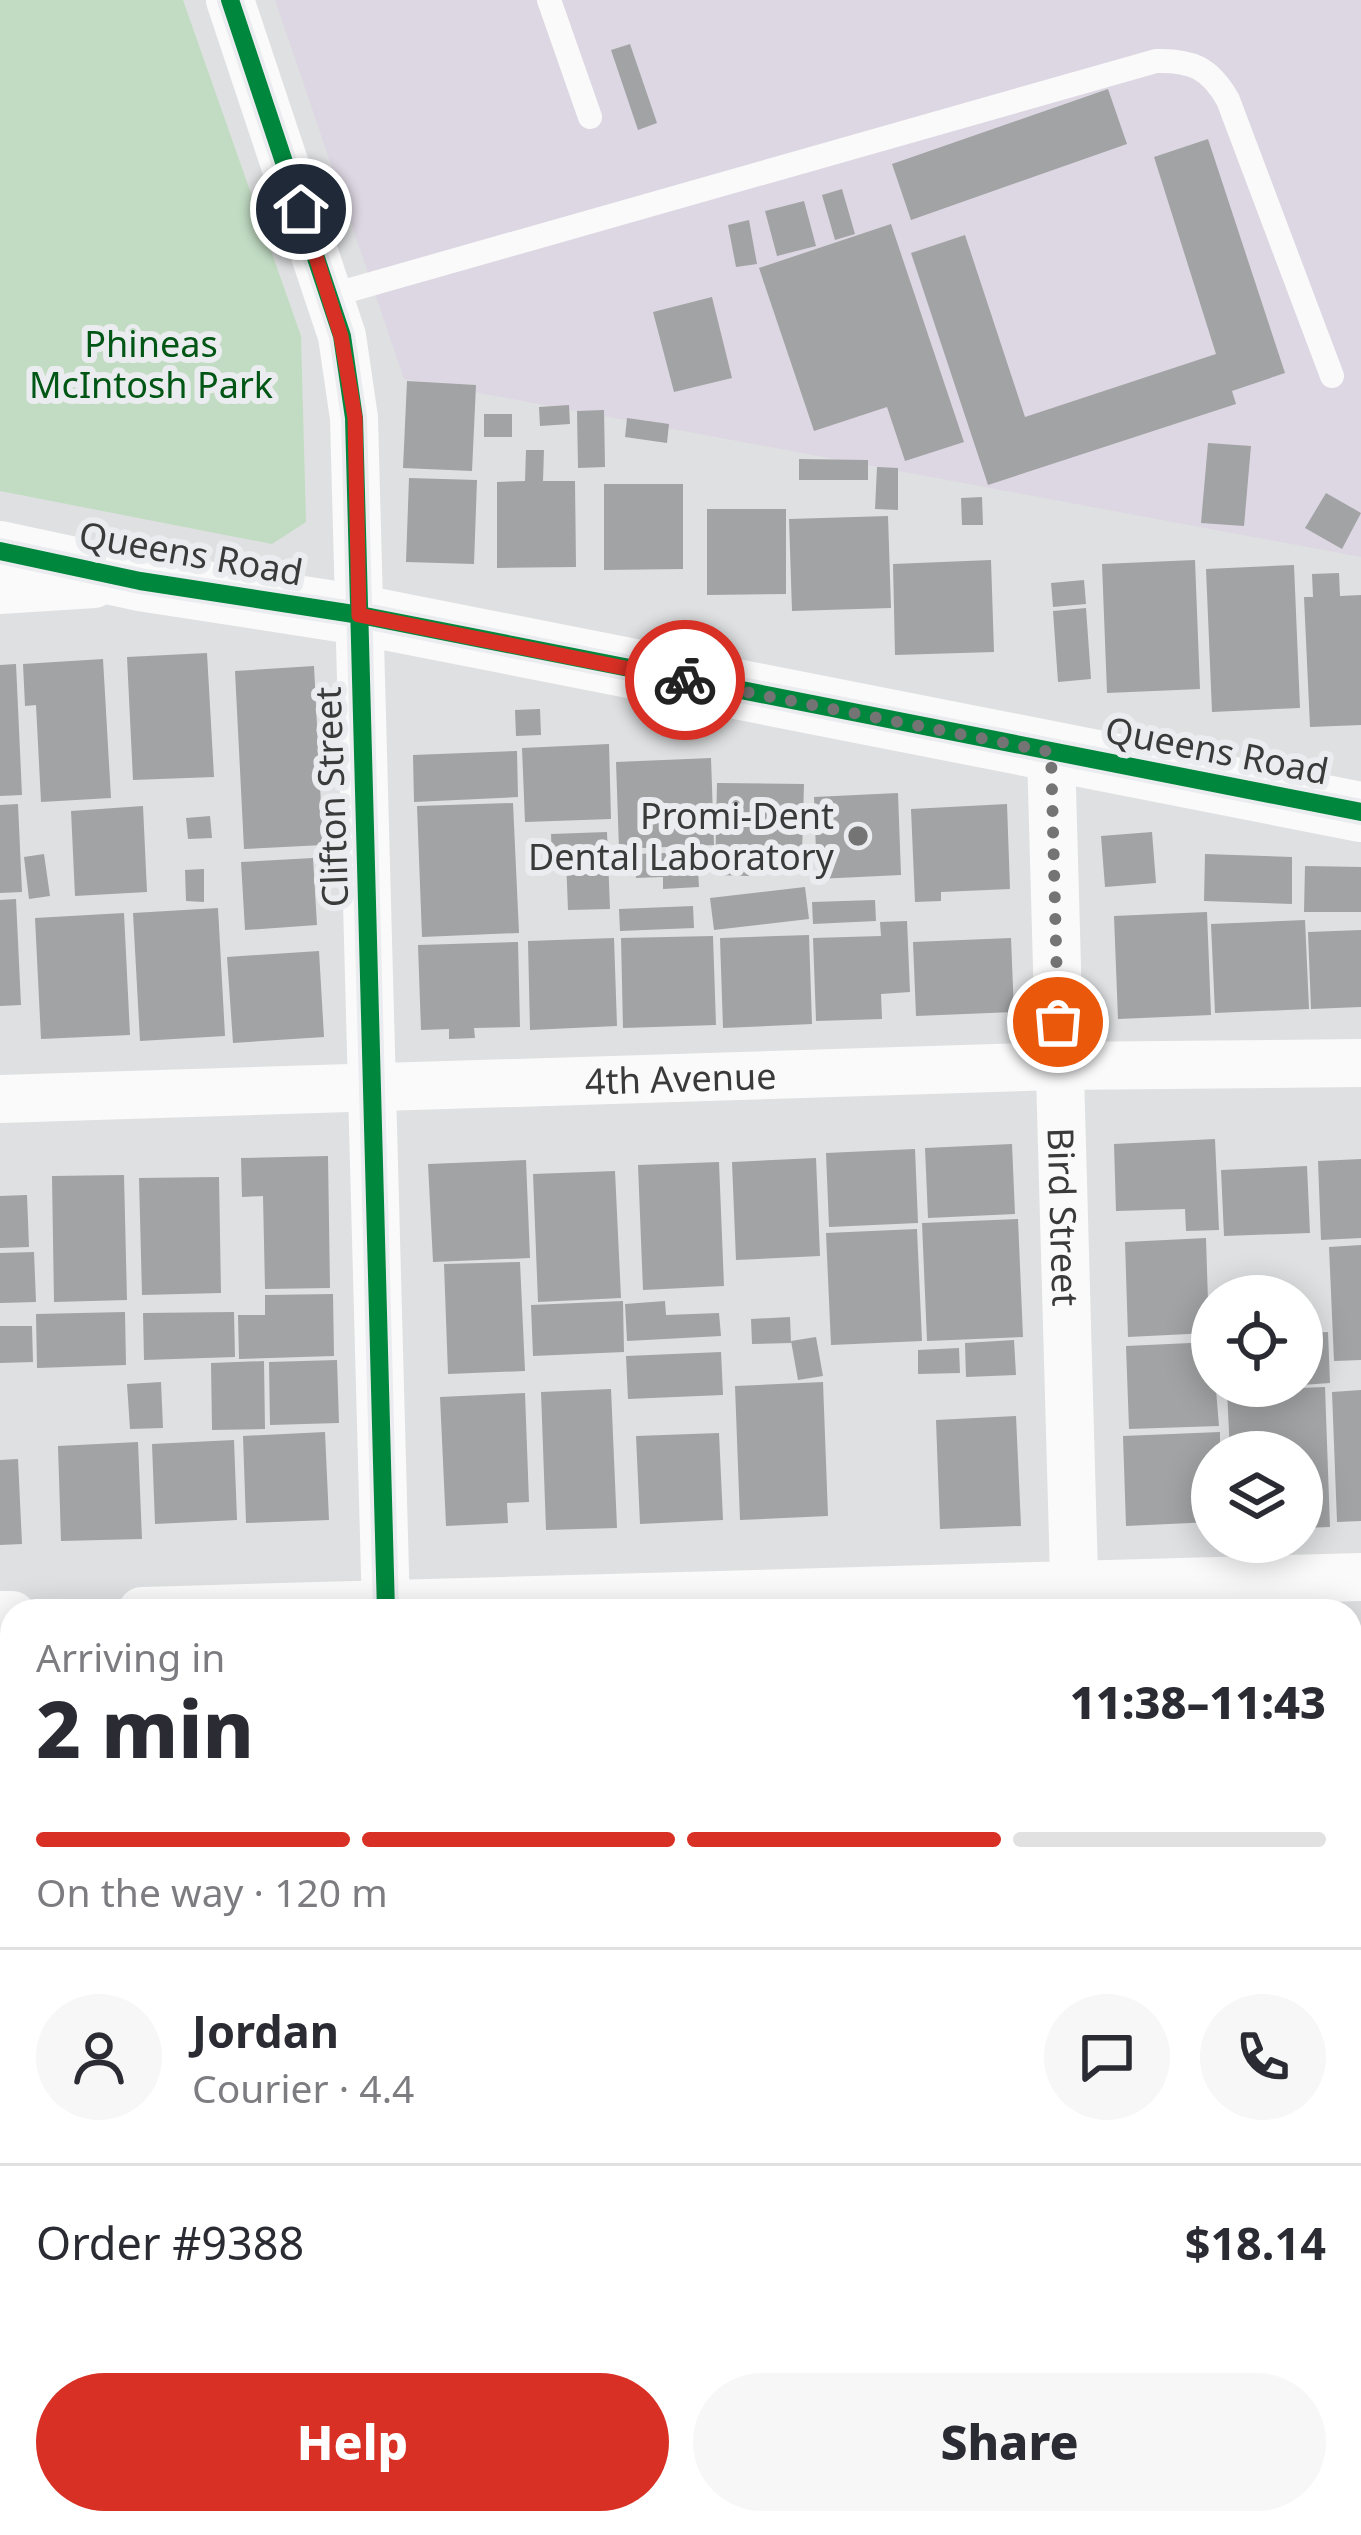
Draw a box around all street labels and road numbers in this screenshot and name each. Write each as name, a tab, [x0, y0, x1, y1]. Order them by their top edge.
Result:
street label: Queens Road	[75, 509, 307, 597]
street label: Clifton Street	[303, 686, 359, 908]
street label: Queens Road	[1101, 704, 1333, 796]
street label: 4th Avenue	[584, 1050, 777, 1105]
street label: Bird Street	[1037, 1127, 1091, 1307]

